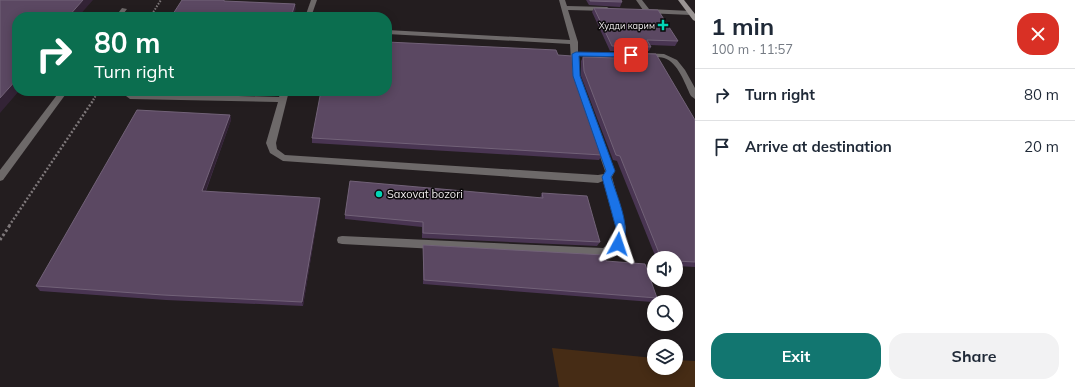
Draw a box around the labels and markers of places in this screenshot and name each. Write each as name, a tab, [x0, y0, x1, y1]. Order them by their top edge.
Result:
place label: Худди карим	[599, 20, 655, 32]
marker: Худди карим	[658, 20, 668, 30]
pin	[614, 38, 648, 72]
place label: Saxovat bozori	[387, 187, 463, 201]
marker: Saxovat bozori	[374, 189, 384, 199]

